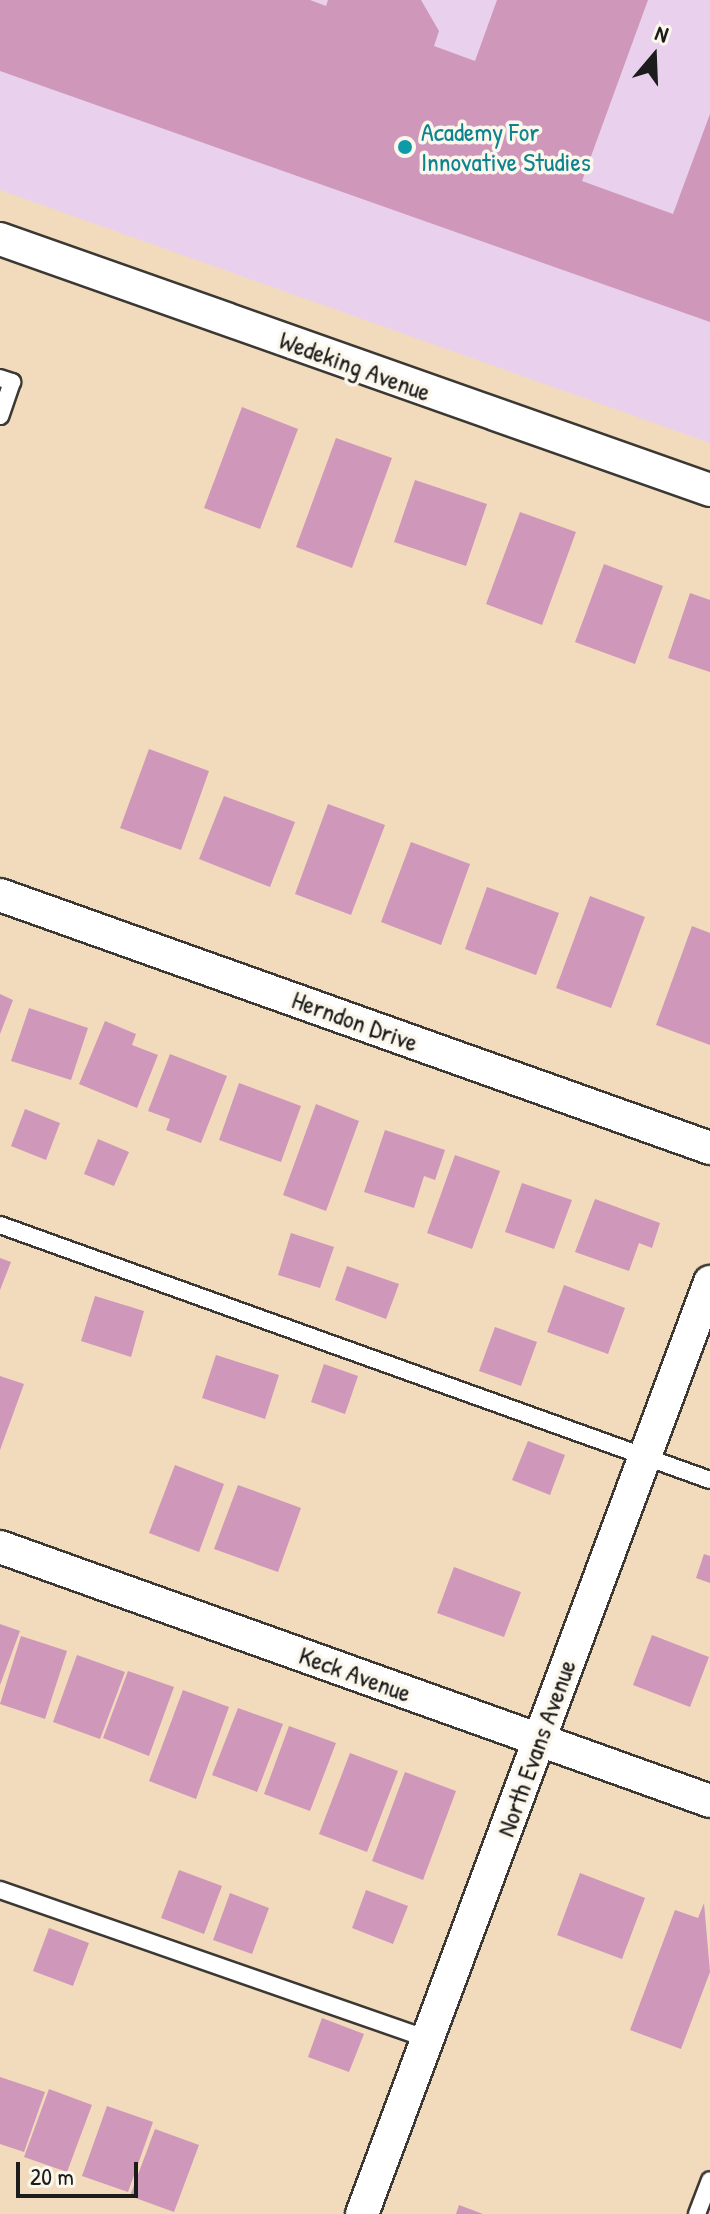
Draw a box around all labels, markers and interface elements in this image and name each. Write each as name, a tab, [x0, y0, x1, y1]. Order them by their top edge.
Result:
north arrow	[614, 16, 694, 96]
text: N	[651, 17, 672, 49]
place label: Academy For Innovative Studies	[421, 116, 591, 178]
marker: Academy For Innovative Studies	[396, 138, 414, 156]
street label: Wedeking Avenue	[275, 324, 435, 408]
street label: Herndon Drive	[288, 984, 422, 1058]
street label: Keck Avenue	[295, 1639, 415, 1709]
street label: North Evans Avenue	[490, 1655, 582, 1841]
scale bar	[20, 2146, 142, 2196]
text: 20 m	[30, 2160, 74, 2192]

